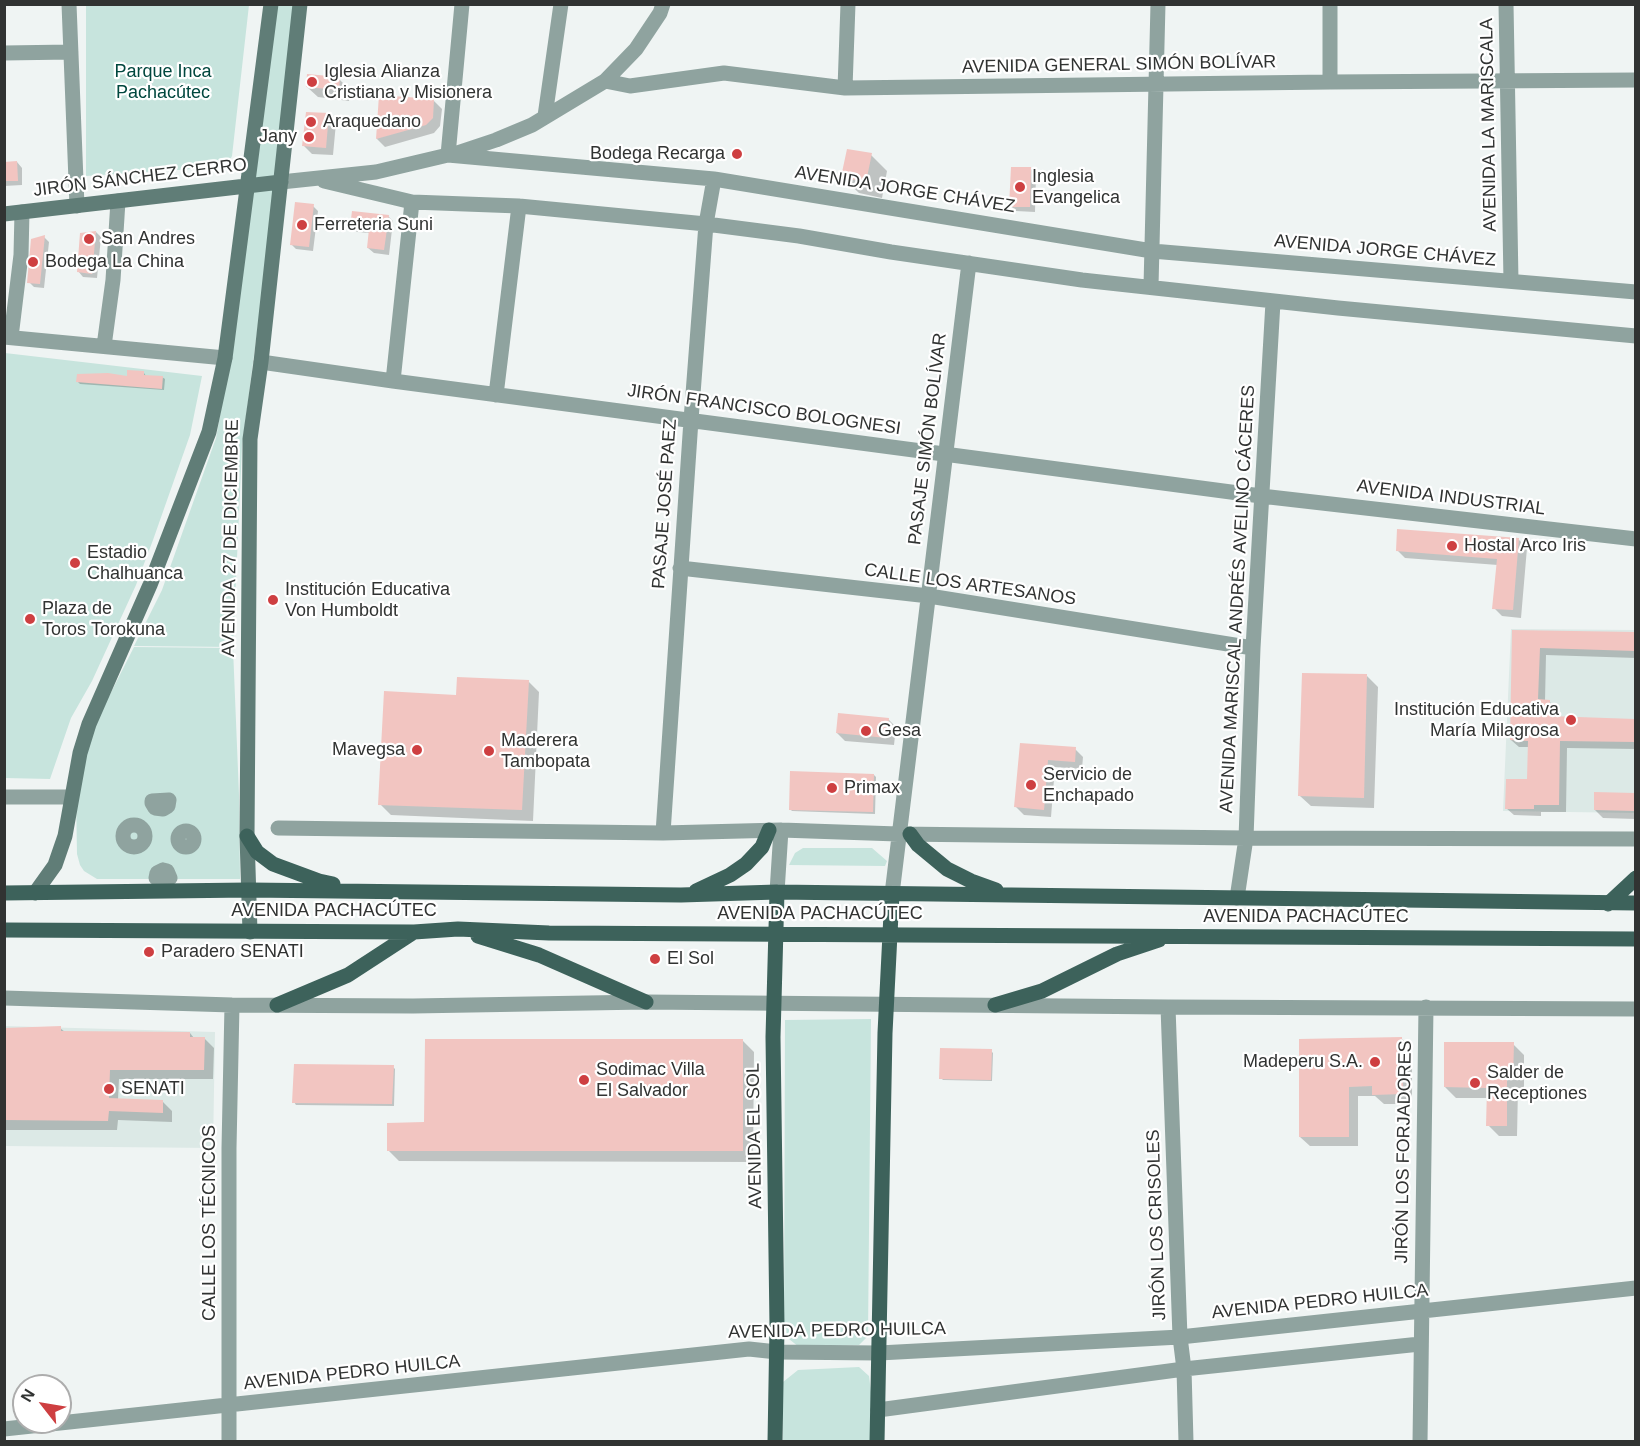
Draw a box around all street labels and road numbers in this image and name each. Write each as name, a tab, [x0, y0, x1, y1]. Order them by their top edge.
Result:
street label: AVENIDA LA MARISCALA	[1476, 18, 1502, 232]
street label: AVENIDA GENERAL SIMÓN BOLÍVAR	[962, 51, 1276, 79]
street label: JIRÓN SÁNCHEZ CERRO	[32, 154, 248, 202]
street label: AVENIDA JORGE CHÁVEZ	[793, 162, 1017, 218]
street label: AVENIDA JORGE CHÁVEZ	[1273, 231, 1497, 271]
street label: PASAJE SIMÓN BOLÍVAR	[904, 332, 952, 546]
street label: JIRÓN FRANCISCO BOLOGNESI	[626, 380, 902, 440]
street label: AVENIDA MARISCAL ANDRÉS AVELINO CÁCERES	[1216, 385, 1260, 813]
street label: PASAJE JOSÉ PAEZ	[648, 418, 682, 590]
street label: AVENIDA 27 DE DICIEMBRE	[218, 419, 244, 657]
street label: AVENIDA INDUSTRIAL	[1356, 476, 1546, 520]
street label: CALLE LOS ARTESANOS	[863, 559, 1077, 611]
street label: AVENIDA PACHACÚTEC	[231, 900, 437, 922]
street label: AVENIDA PACHACÚTEC	[717, 903, 923, 925]
street label: AVENIDA PACHACÚTEC	[1203, 906, 1409, 928]
street label: JIRÓN LOS FORJADORES	[1391, 1040, 1417, 1264]
street label: AVENIDA EL SOL	[743, 1063, 767, 1209]
street label: CALLE LOS TÉCNICOS	[199, 1125, 221, 1321]
street label: JIRÓN LOS CRISOLES	[1143, 1129, 1171, 1321]
street label: AVENIDA PEDRO HUILCA	[1211, 1280, 1429, 1324]
street label: AVENIDA PEDRO HUILCA	[728, 1318, 946, 1344]
street label: AVENIDA PEDRO HUILCA	[243, 1351, 461, 1395]

